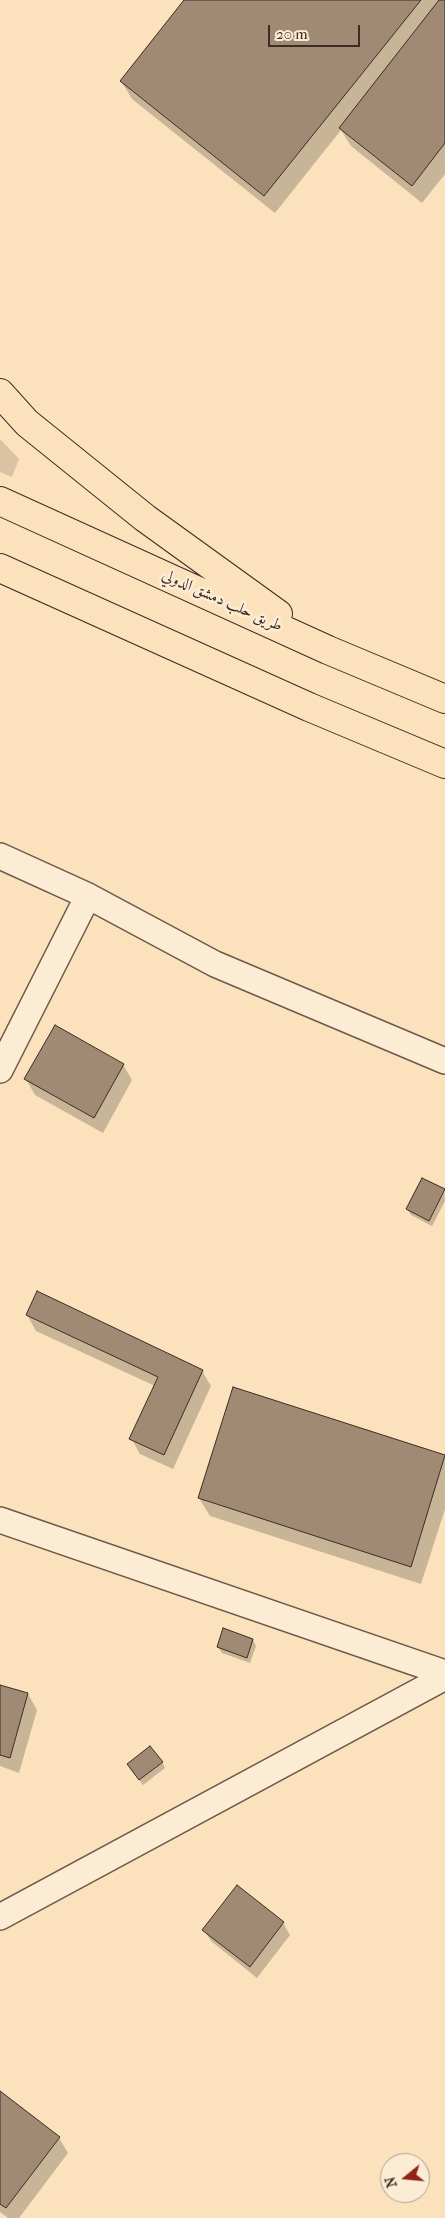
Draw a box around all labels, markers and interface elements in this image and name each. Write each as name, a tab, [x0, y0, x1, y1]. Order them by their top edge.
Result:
scale bar	[270, 15, 362, 47]
text: 20 m	[276, 25, 308, 43]
street label: طريق حلب دمشق الدولي	[159, 566, 285, 636]
north arrow	[380, 2153, 430, 2203]
text: N	[381, 2175, 401, 2190]

